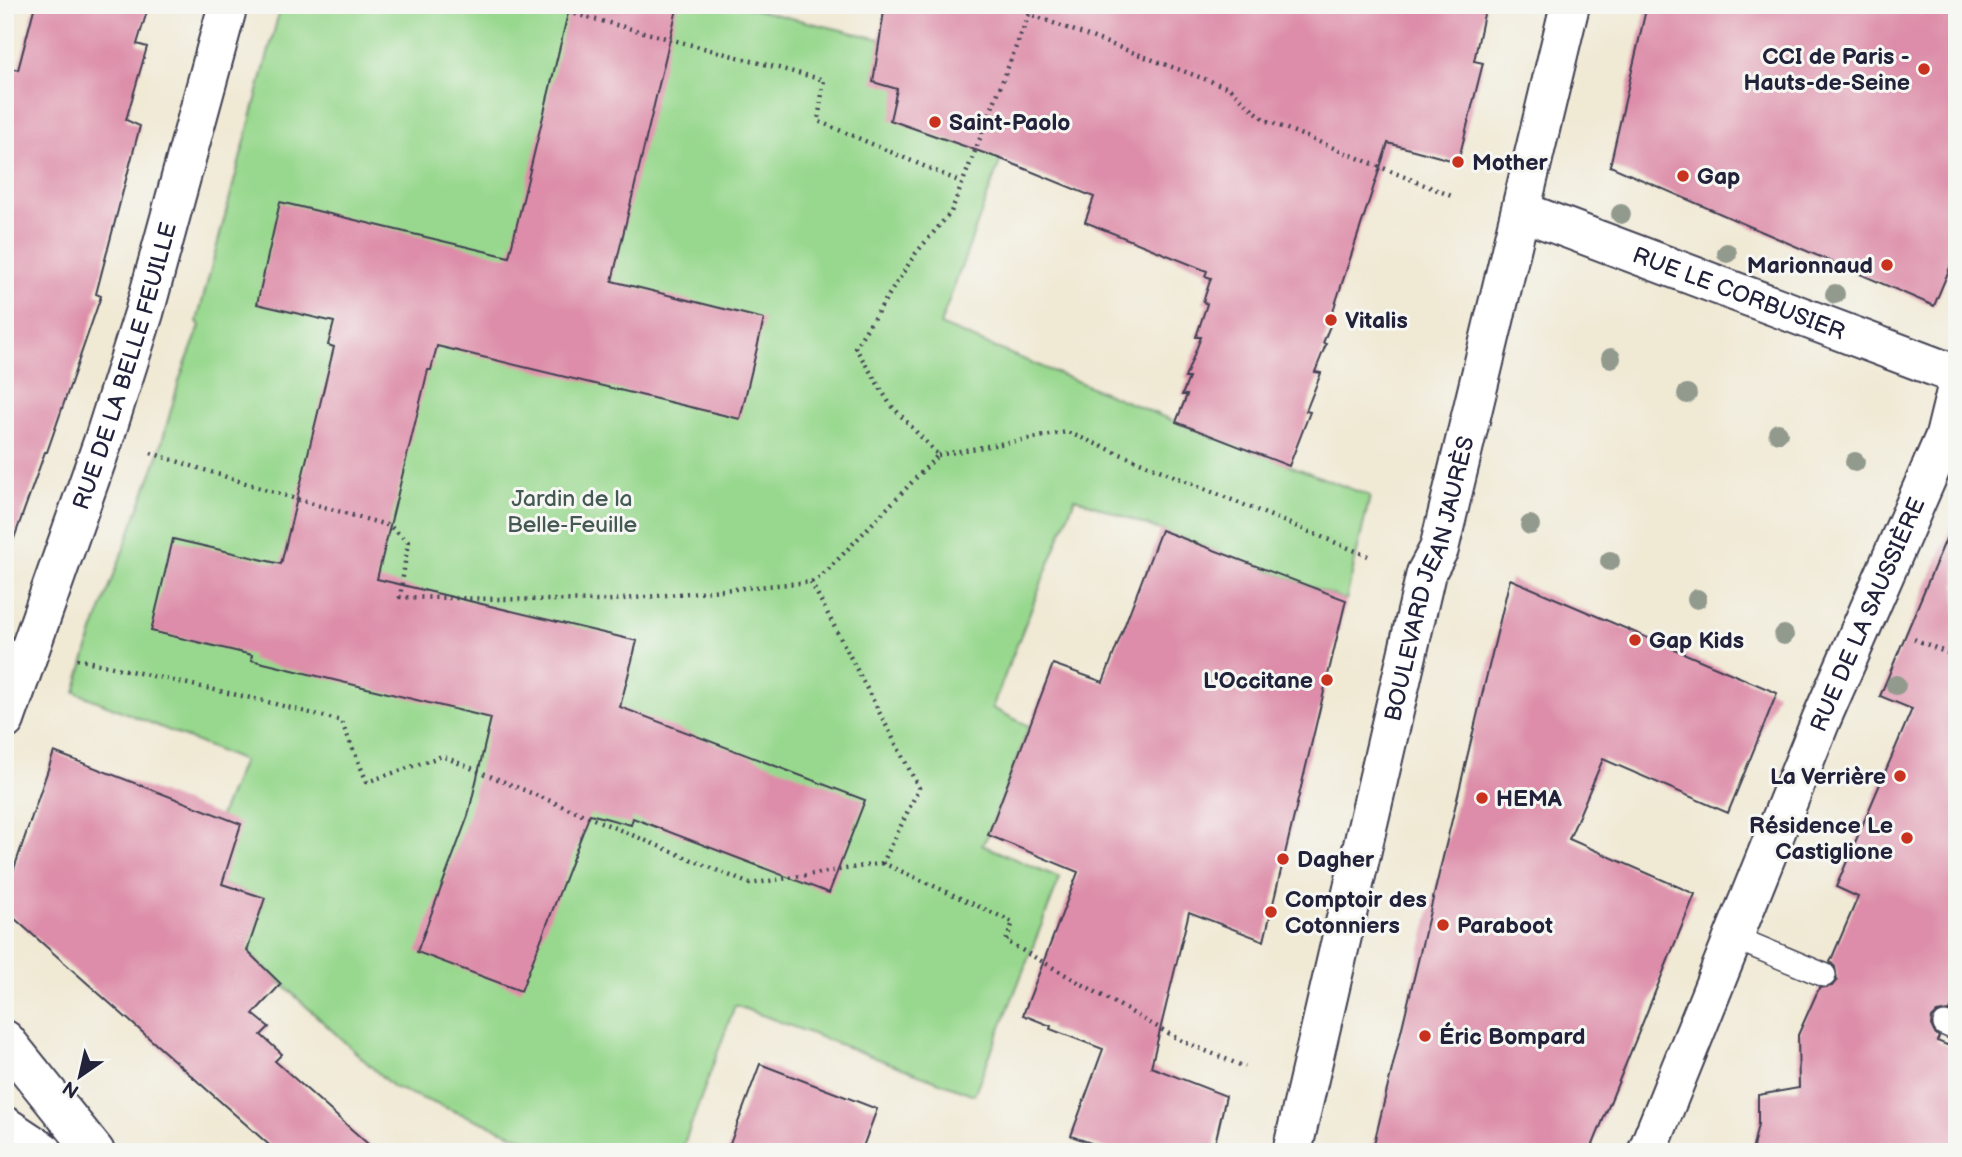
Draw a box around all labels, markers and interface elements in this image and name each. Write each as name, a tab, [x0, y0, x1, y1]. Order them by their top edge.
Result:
place label: CCI de Paris - Hauts-de-Seine	[1744, 43, 1910, 97]
marker: CCI de Paris - Hauts-de-Seine	[1916, 61, 1932, 77]
place label: Saint-Paolo	[949, 109, 1070, 137]
marker: Saint-Paolo	[927, 114, 943, 130]
place label: Mother	[1472, 149, 1548, 177]
marker: Mother	[1450, 154, 1466, 170]
place label: Gap	[1697, 163, 1740, 191]
marker: Gap	[1675, 168, 1691, 184]
street label: RUE DE LA BELLE FEUILLE	[67, 219, 183, 514]
street label: RUE LE CORBUSIER	[1629, 241, 1849, 347]
place label: Marionnaud	[1747, 252, 1873, 280]
marker: Marionnaud	[1879, 257, 1895, 273]
place label: Vitalis	[1345, 307, 1408, 335]
marker: Vitalis	[1323, 312, 1339, 328]
street label: BOULEVARD JEAN JAURÈS	[1379, 433, 1481, 724]
park label: Jardin de la Belle-Feuille	[507, 485, 637, 539]
street label: RUE DE LA SAUSSIÈRE	[1805, 493, 1931, 736]
place label: Gap Kids	[1649, 627, 1744, 655]
marker: Gap Kids	[1627, 632, 1643, 648]
place label: L'Occitane	[1203, 667, 1313, 695]
marker: L'Occitane	[1319, 672, 1335, 688]
place label: La Verrière	[1770, 763, 1886, 791]
marker: La Verrière	[1892, 768, 1908, 784]
place label: HEMA	[1496, 785, 1563, 813]
marker: HEMA	[1474, 790, 1490, 806]
place label: Résidence Le Castiglione	[1749, 812, 1893, 866]
marker: Résidence Le Castiglione	[1899, 830, 1915, 846]
place label: Dagher	[1297, 846, 1375, 874]
marker: Dagher	[1275, 851, 1291, 867]
place label: Comptoir des Cotonniers	[1285, 886, 1427, 940]
marker: Comptoir des Cotonniers	[1263, 904, 1279, 920]
place label: Paraboot	[1457, 912, 1553, 940]
marker: Paraboot	[1435, 917, 1451, 933]
place label: Éric Bompard	[1439, 1022, 1585, 1051]
marker: Éric Bompard	[1417, 1028, 1433, 1044]
north arrow	[46, 1042, 116, 1112]
text: N	[59, 1075, 84, 1102]

